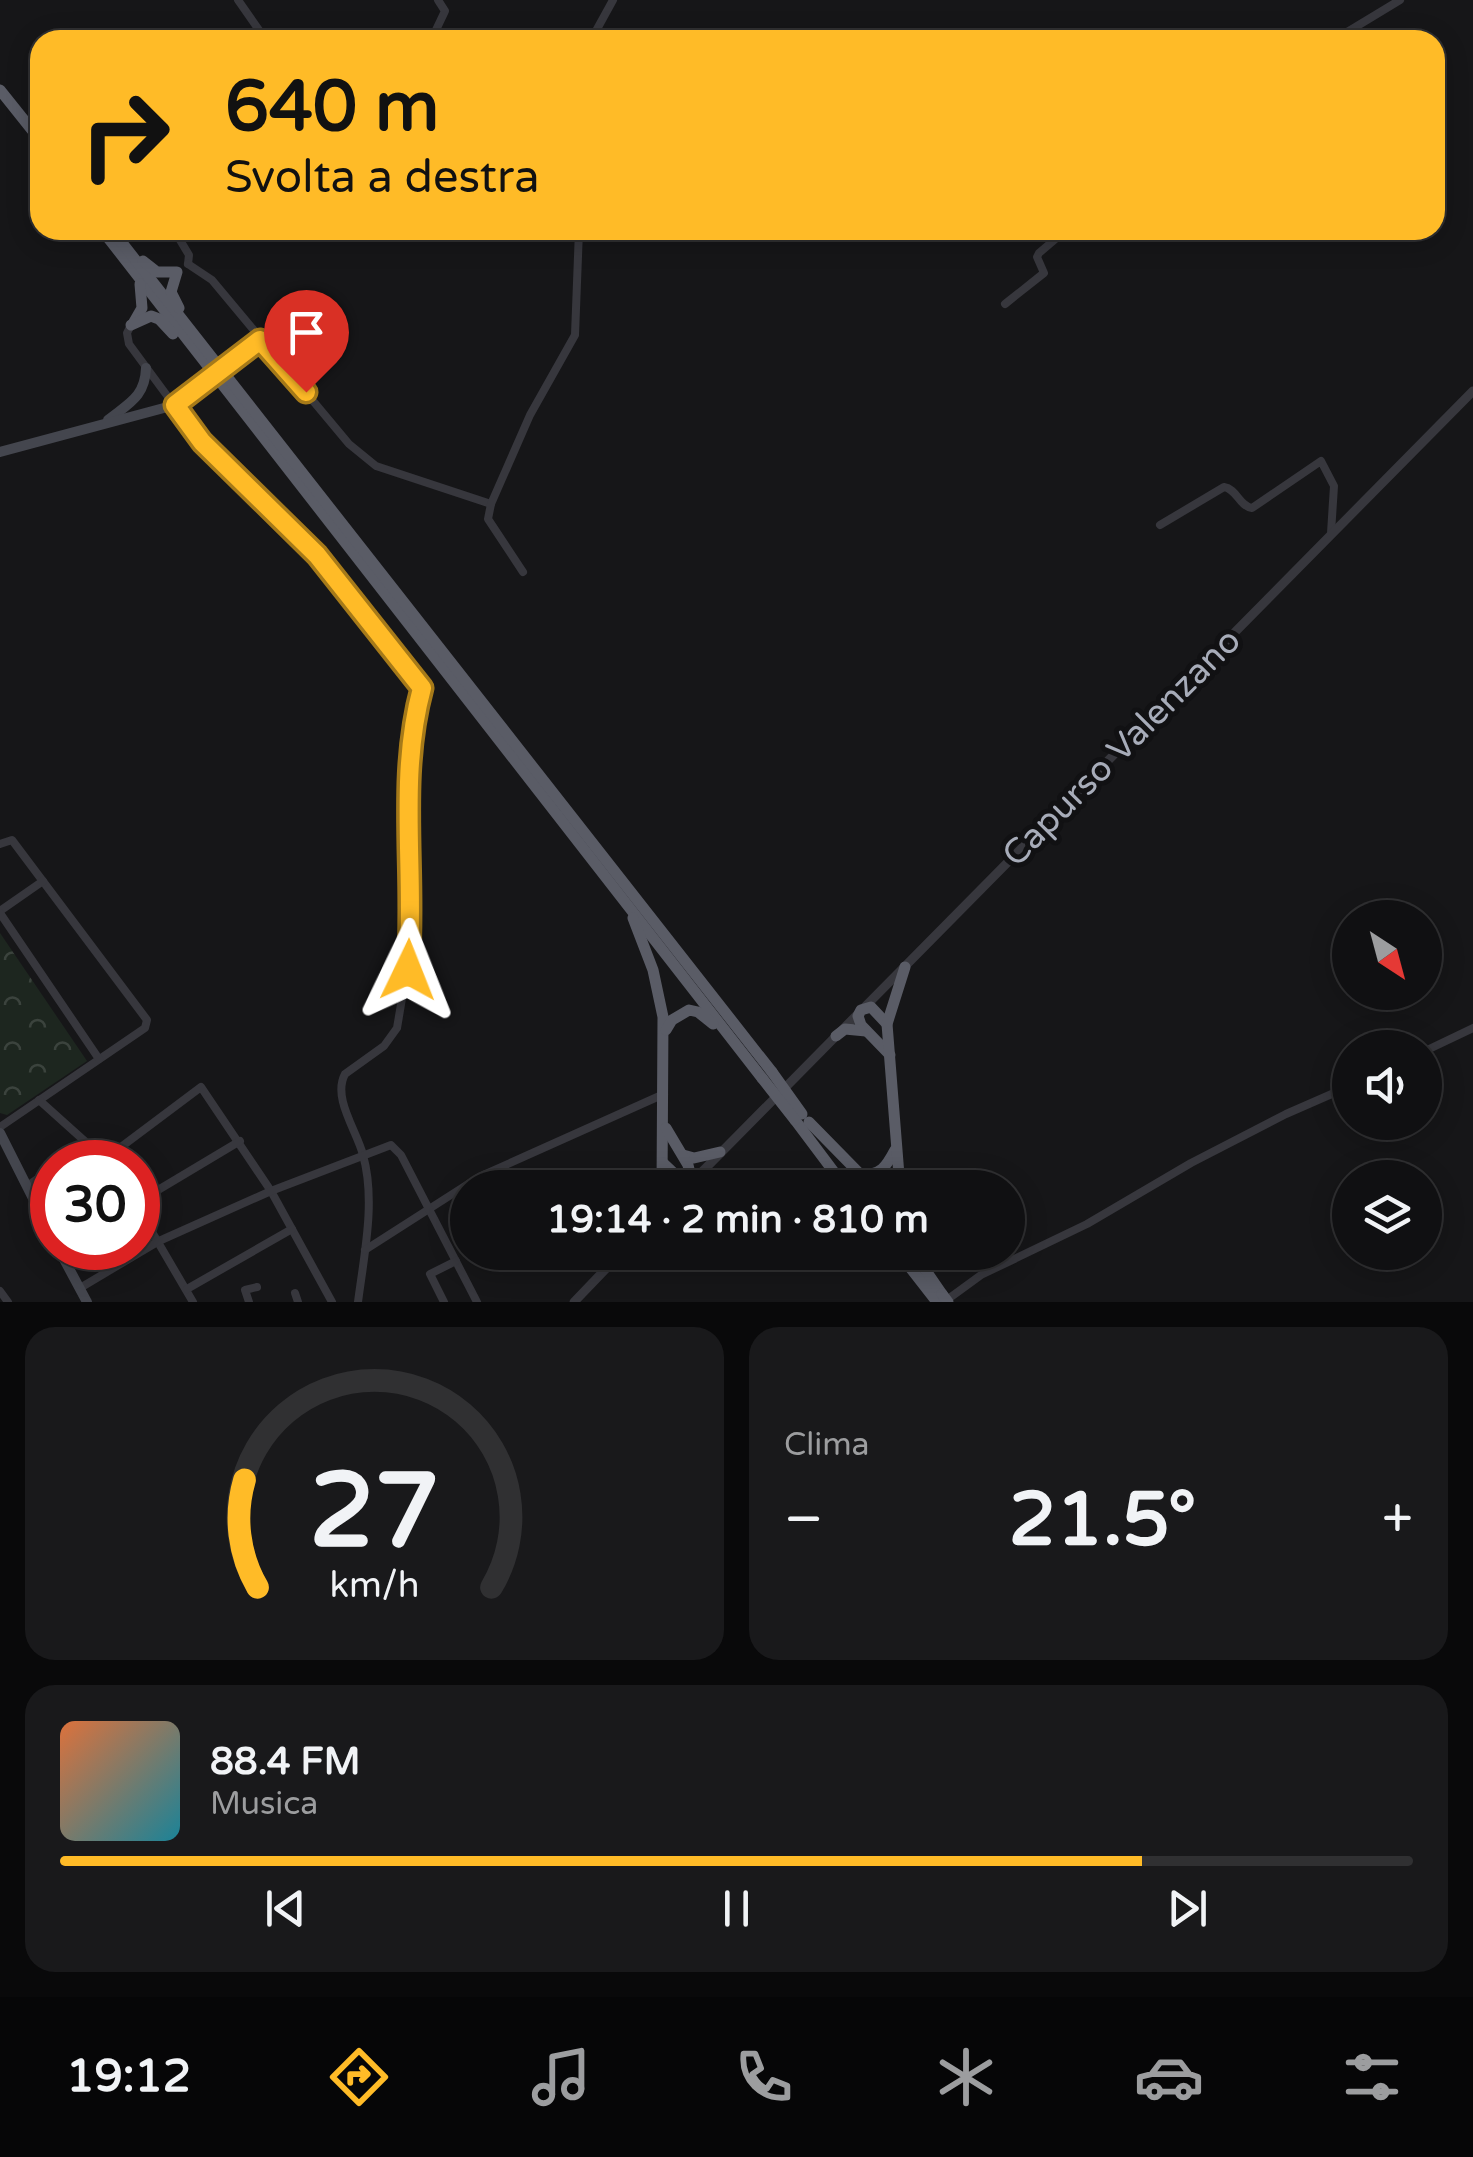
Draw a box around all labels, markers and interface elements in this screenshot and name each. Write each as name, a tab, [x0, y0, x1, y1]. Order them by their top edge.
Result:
text: 640 m	[225, 66, 439, 150]
icon: right	[60, 70, 190, 200]
text: Svolta a destra	[225, 151, 540, 205]
pin	[264, 290, 349, 393]
icon: arrive	[279, 305, 334, 360]
street label: Capurso Valenzano	[994, 620, 1250, 876]
north arrow	[1332, 900, 1442, 1010]
map controls	[1332, 900, 1442, 1270]
position arrow	[356, 918, 460, 1022]
button: sound	[1332, 1030, 1442, 1140]
speed limit sign: 30	[30, 1140, 160, 1270]
button: layers	[1332, 1160, 1442, 1270]
text: 19:14 · 2 min · 810 m	[546, 1197, 929, 1243]
text: Clima	[784, 1426, 870, 1464]
text: 27	[309, 1450, 440, 1575]
text: 21.5°	[1009, 1475, 1196, 1565]
text: −	[784, 1487, 823, 1553]
text: +	[1382, 1487, 1413, 1553]
text: km/h	[330, 1564, 419, 1607]
text: 88.4 FM	[210, 1739, 360, 1785]
text: Musica	[210, 1785, 318, 1823]
icon: previous	[258, 1881, 313, 1936]
icon: pause	[709, 1881, 764, 1936]
icon: next	[1160, 1881, 1215, 1936]
icon: directions	[324, 2042, 394, 2112]
icon: music	[526, 2042, 596, 2112]
icon: phone	[729, 2042, 799, 2112]
icon: climate	[931, 2042, 1001, 2112]
icon: car	[1134, 2042, 1204, 2112]
icon: filters	[1337, 2042, 1407, 2112]
text: 19:12	[66, 2050, 191, 2104]

